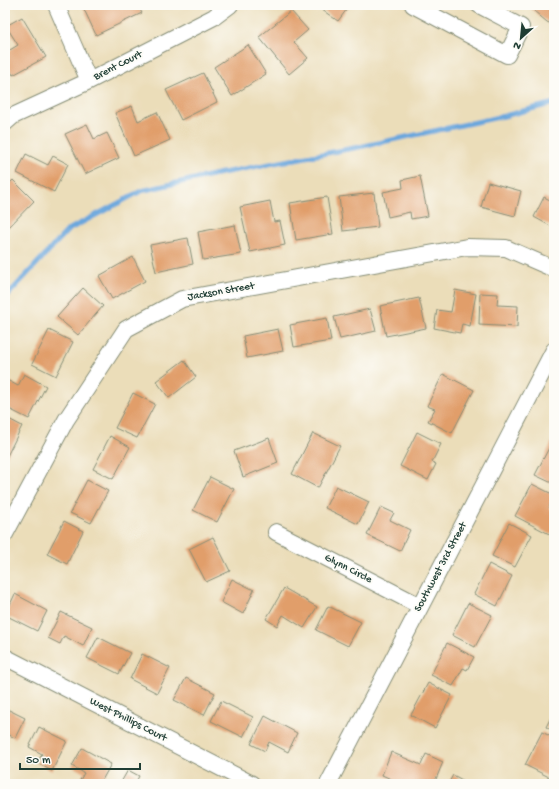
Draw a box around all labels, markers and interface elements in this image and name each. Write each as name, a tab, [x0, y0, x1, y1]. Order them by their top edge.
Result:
north arrow	[501, 18, 541, 58]
text: N	[511, 38, 523, 52]
street label: Brent Court	[91, 48, 146, 84]
street label: Jackson Street	[187, 280, 257, 304]
street label: Southwest 3rd Street	[412, 519, 470, 614]
street label: Glynn Circle	[322, 552, 374, 586]
street label: West Phillips Court	[87, 695, 170, 745]
scale bar	[20, 745, 140, 771]
text: 50 m	[26, 754, 51, 768]

